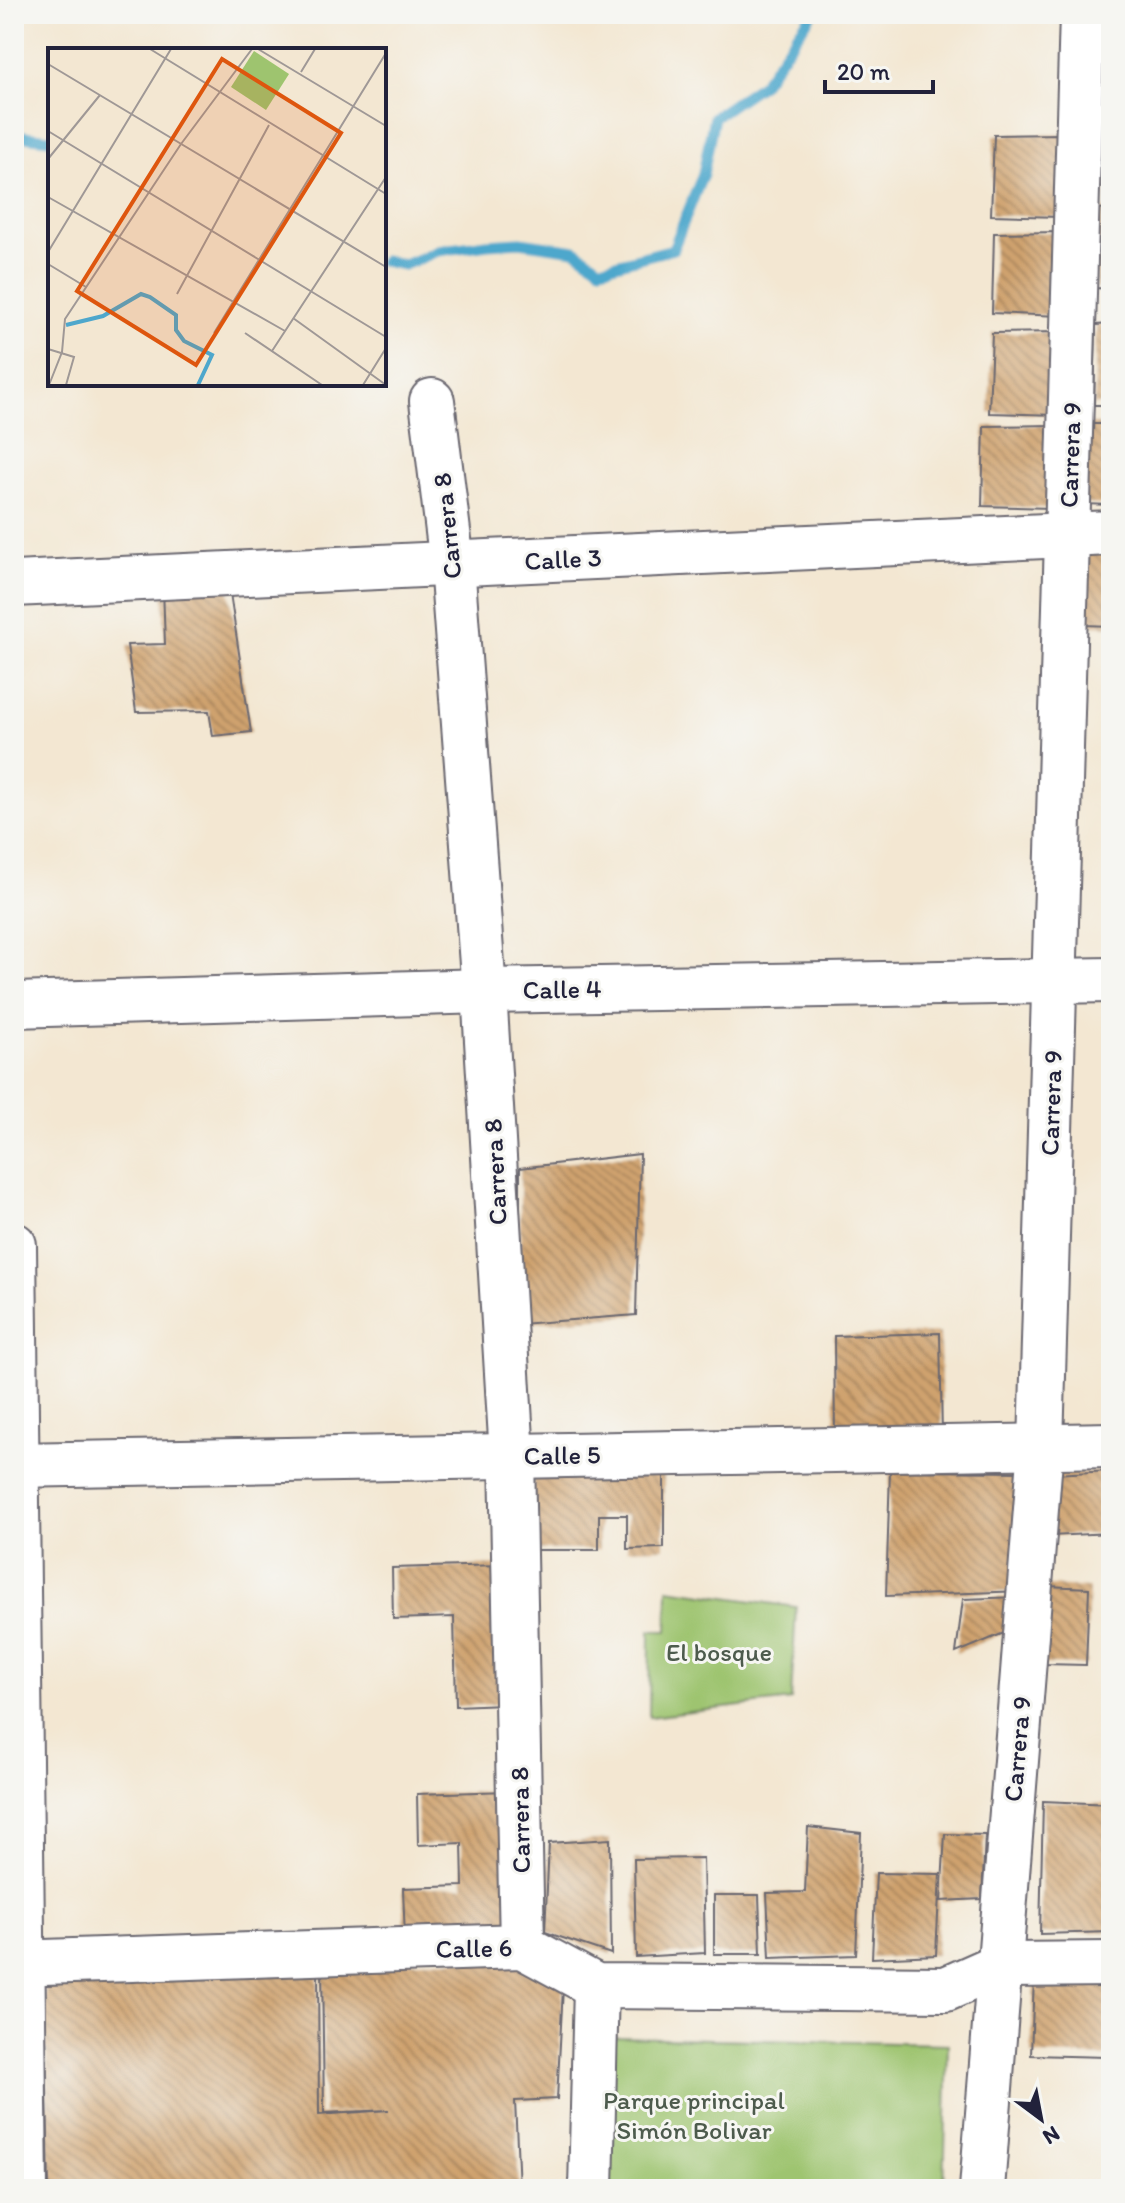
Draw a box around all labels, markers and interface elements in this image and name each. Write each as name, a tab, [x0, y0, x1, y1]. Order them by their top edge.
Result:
scale bar	[825, 44, 933, 94]
inset map	[48, 48, 386, 386]
text: 20 m	[837, 57, 890, 86]
street label: Carrera 9	[1052, 401, 1088, 509]
street label: Carrera 8	[426, 471, 468, 581]
street label: Calle 3	[524, 541, 602, 577]
street label: Calle 4	[522, 972, 602, 1006]
street label: Carrera 9	[1033, 1049, 1069, 1157]
street label: Carrera 8	[476, 1118, 514, 1226]
street label: Calle 5	[523, 1438, 601, 1472]
park label: El bosque	[666, 1636, 772, 1668]
street label: Carrera 9	[996, 1695, 1038, 1803]
street label: Carrera 8	[503, 1766, 537, 1874]
street label: Calle 6	[435, 1931, 513, 1965]
north arrow	[1001, 2079, 1081, 2159]
park label: Parque principal Simón Bolivar	[603, 2084, 785, 2146]
text: N	[1038, 2120, 1065, 2151]

